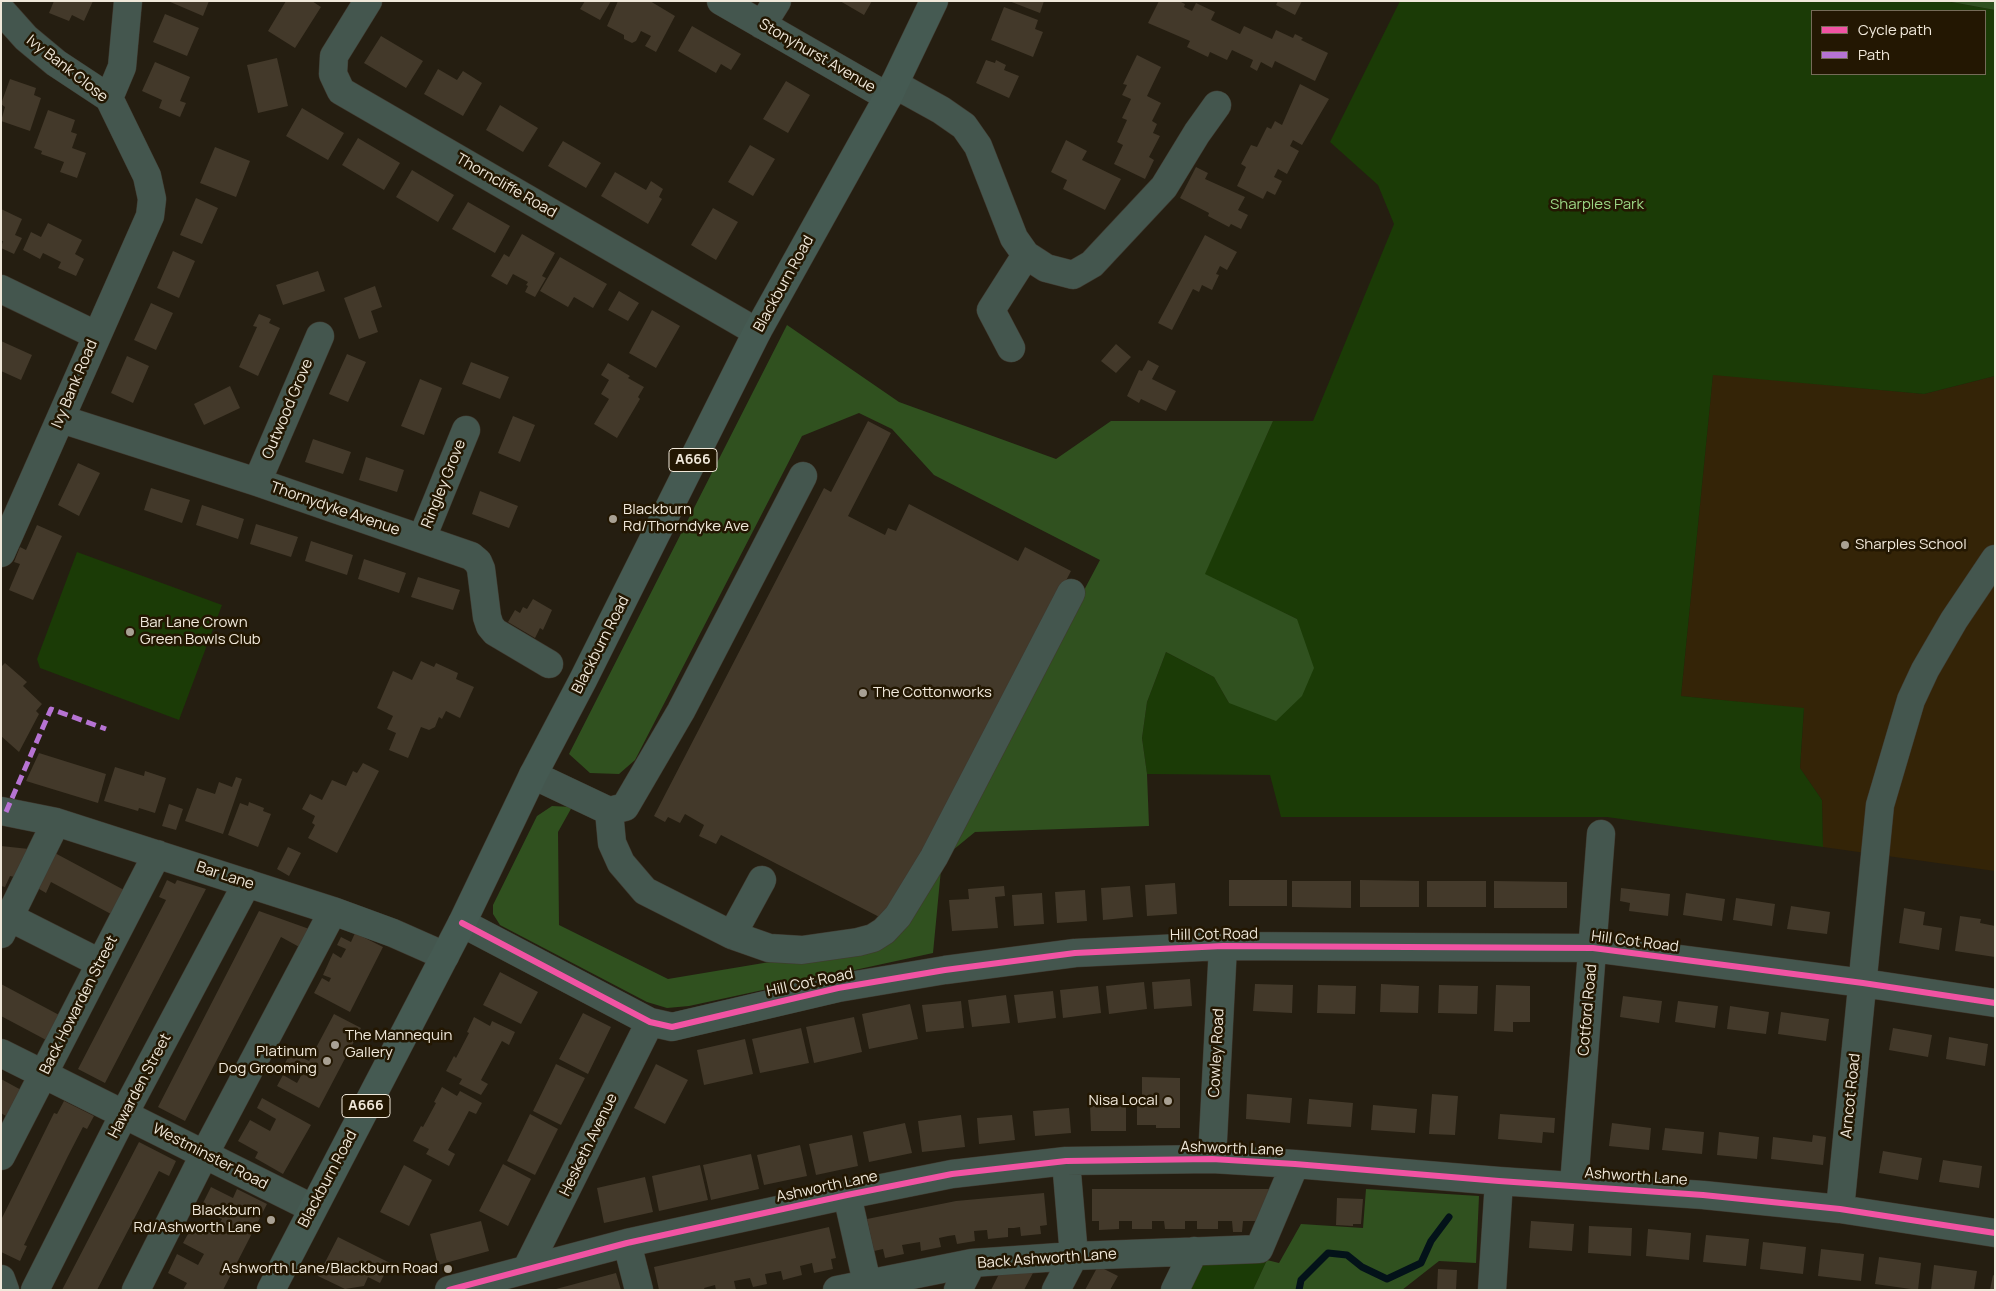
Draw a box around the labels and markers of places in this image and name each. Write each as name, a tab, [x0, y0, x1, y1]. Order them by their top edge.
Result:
place label: Blackburn Rd/Thorndyke Ave	[623, 501, 749, 536]
marker: Blackburn Rd/Thorndyke Ave	[607, 513, 619, 525]
place label: Sharples School	[1855, 536, 1967, 554]
marker: Sharples School	[1839, 539, 1851, 551]
place label: Bar Lane Crown Green Bowls Club	[140, 614, 261, 649]
marker: Bar Lane Crown Green Bowls Club	[124, 626, 136, 638]
place label: The Cottonworks	[873, 684, 992, 702]
marker: The Cottonworks	[857, 687, 869, 699]
place label: The Mannequin Gallery	[345, 1027, 452, 1062]
marker: The Mannequin Gallery	[329, 1039, 341, 1051]
place label: Platinum Dog Grooming	[219, 1043, 317, 1078]
marker: Platinum Dog Grooming	[321, 1055, 333, 1067]
place label: Nisa Local	[1088, 1092, 1158, 1110]
marker: Nisa Local	[1162, 1095, 1174, 1107]
place label: Blackburn Rd/Ashworth Lane	[134, 1202, 261, 1237]
marker: Blackburn Rd/Ashworth Lane	[265, 1214, 277, 1226]
place label: Ashworth Lane/Blackburn Road	[221, 1260, 438, 1278]
marker: Ashworth Lane/Blackburn Road	[442, 1263, 454, 1275]

